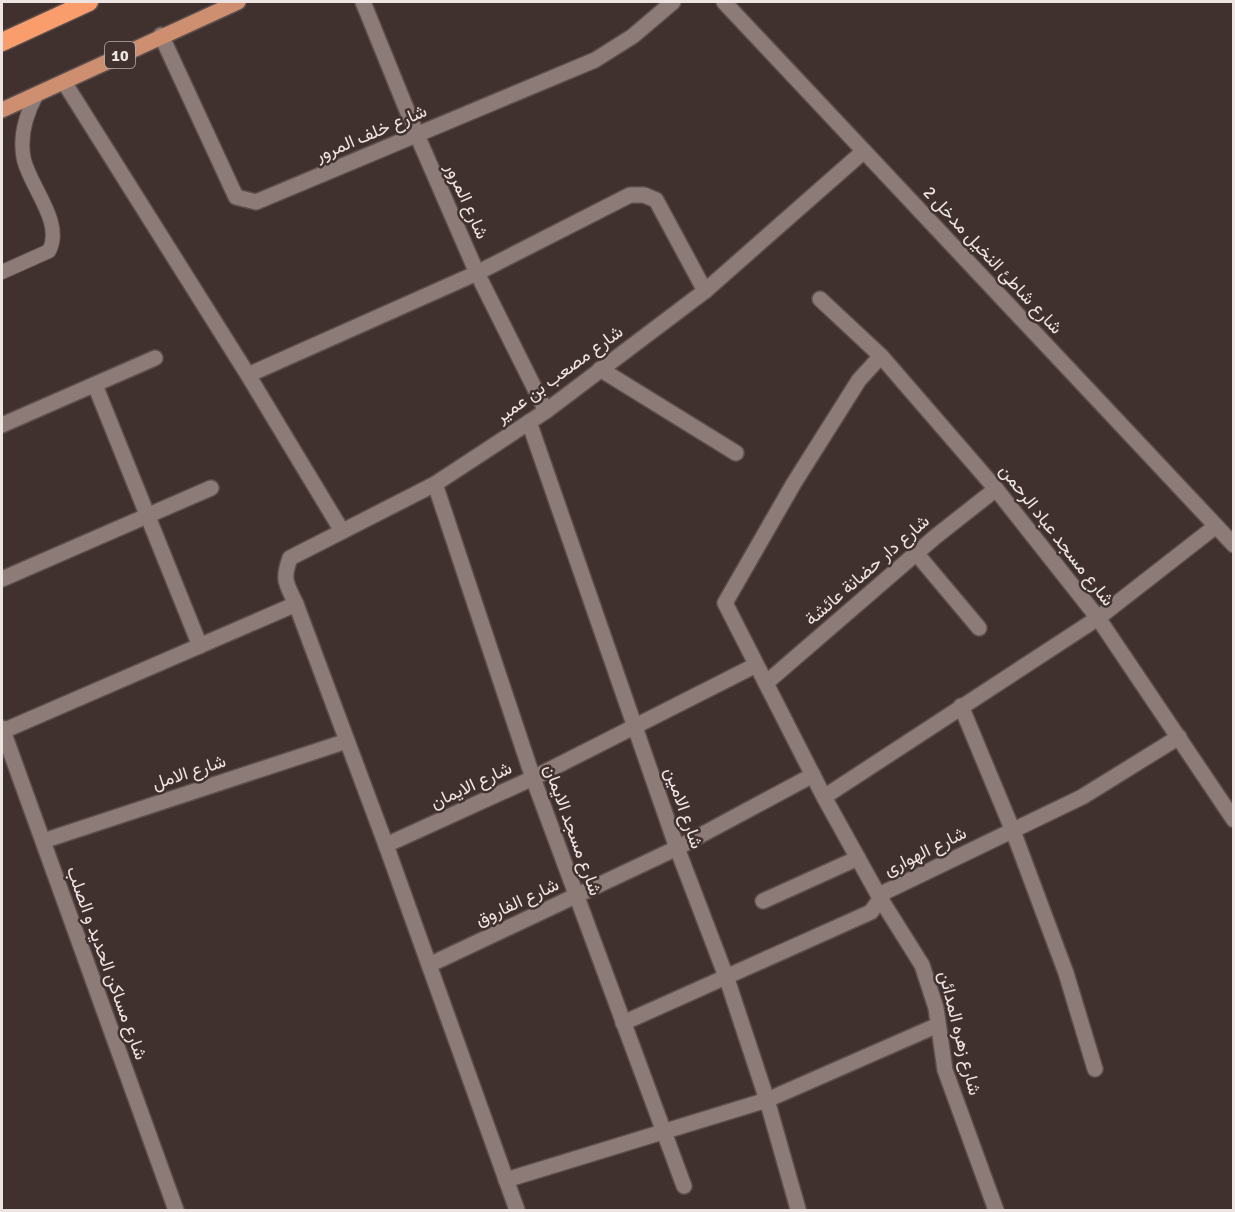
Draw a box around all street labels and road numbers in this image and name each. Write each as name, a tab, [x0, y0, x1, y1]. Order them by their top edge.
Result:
road number: 10	[105, 42, 135, 68]
street label: شارع خلف المرور	[311, 100, 431, 168]
street label: شارع المرور	[439, 159, 493, 243]
street label: شارع شاطئ النخيل مدخل 2	[918, 181, 1067, 339]
street label: شارع مصعب بن عمير	[490, 320, 628, 429]
street label: شارع مسجد عباد الرحمن	[994, 460, 1119, 611]
street label: شارع دار حضانة عائشة	[800, 510, 934, 631]
street label: شارع الامل	[149, 750, 229, 795]
street label: شارع الايمان	[427, 757, 516, 814]
street label: شارع مسجد الايمان	[538, 761, 607, 899]
street label: شارع الامين	[659, 765, 708, 852]
street label: شارع الهوارى	[880, 821, 970, 881]
street label: شارع مساكن الحديد و الصلب	[61, 863, 152, 1063]
street label: شارع الفاروق	[472, 873, 563, 932]
street label: شارع زهره المدائن	[933, 969, 986, 1098]

